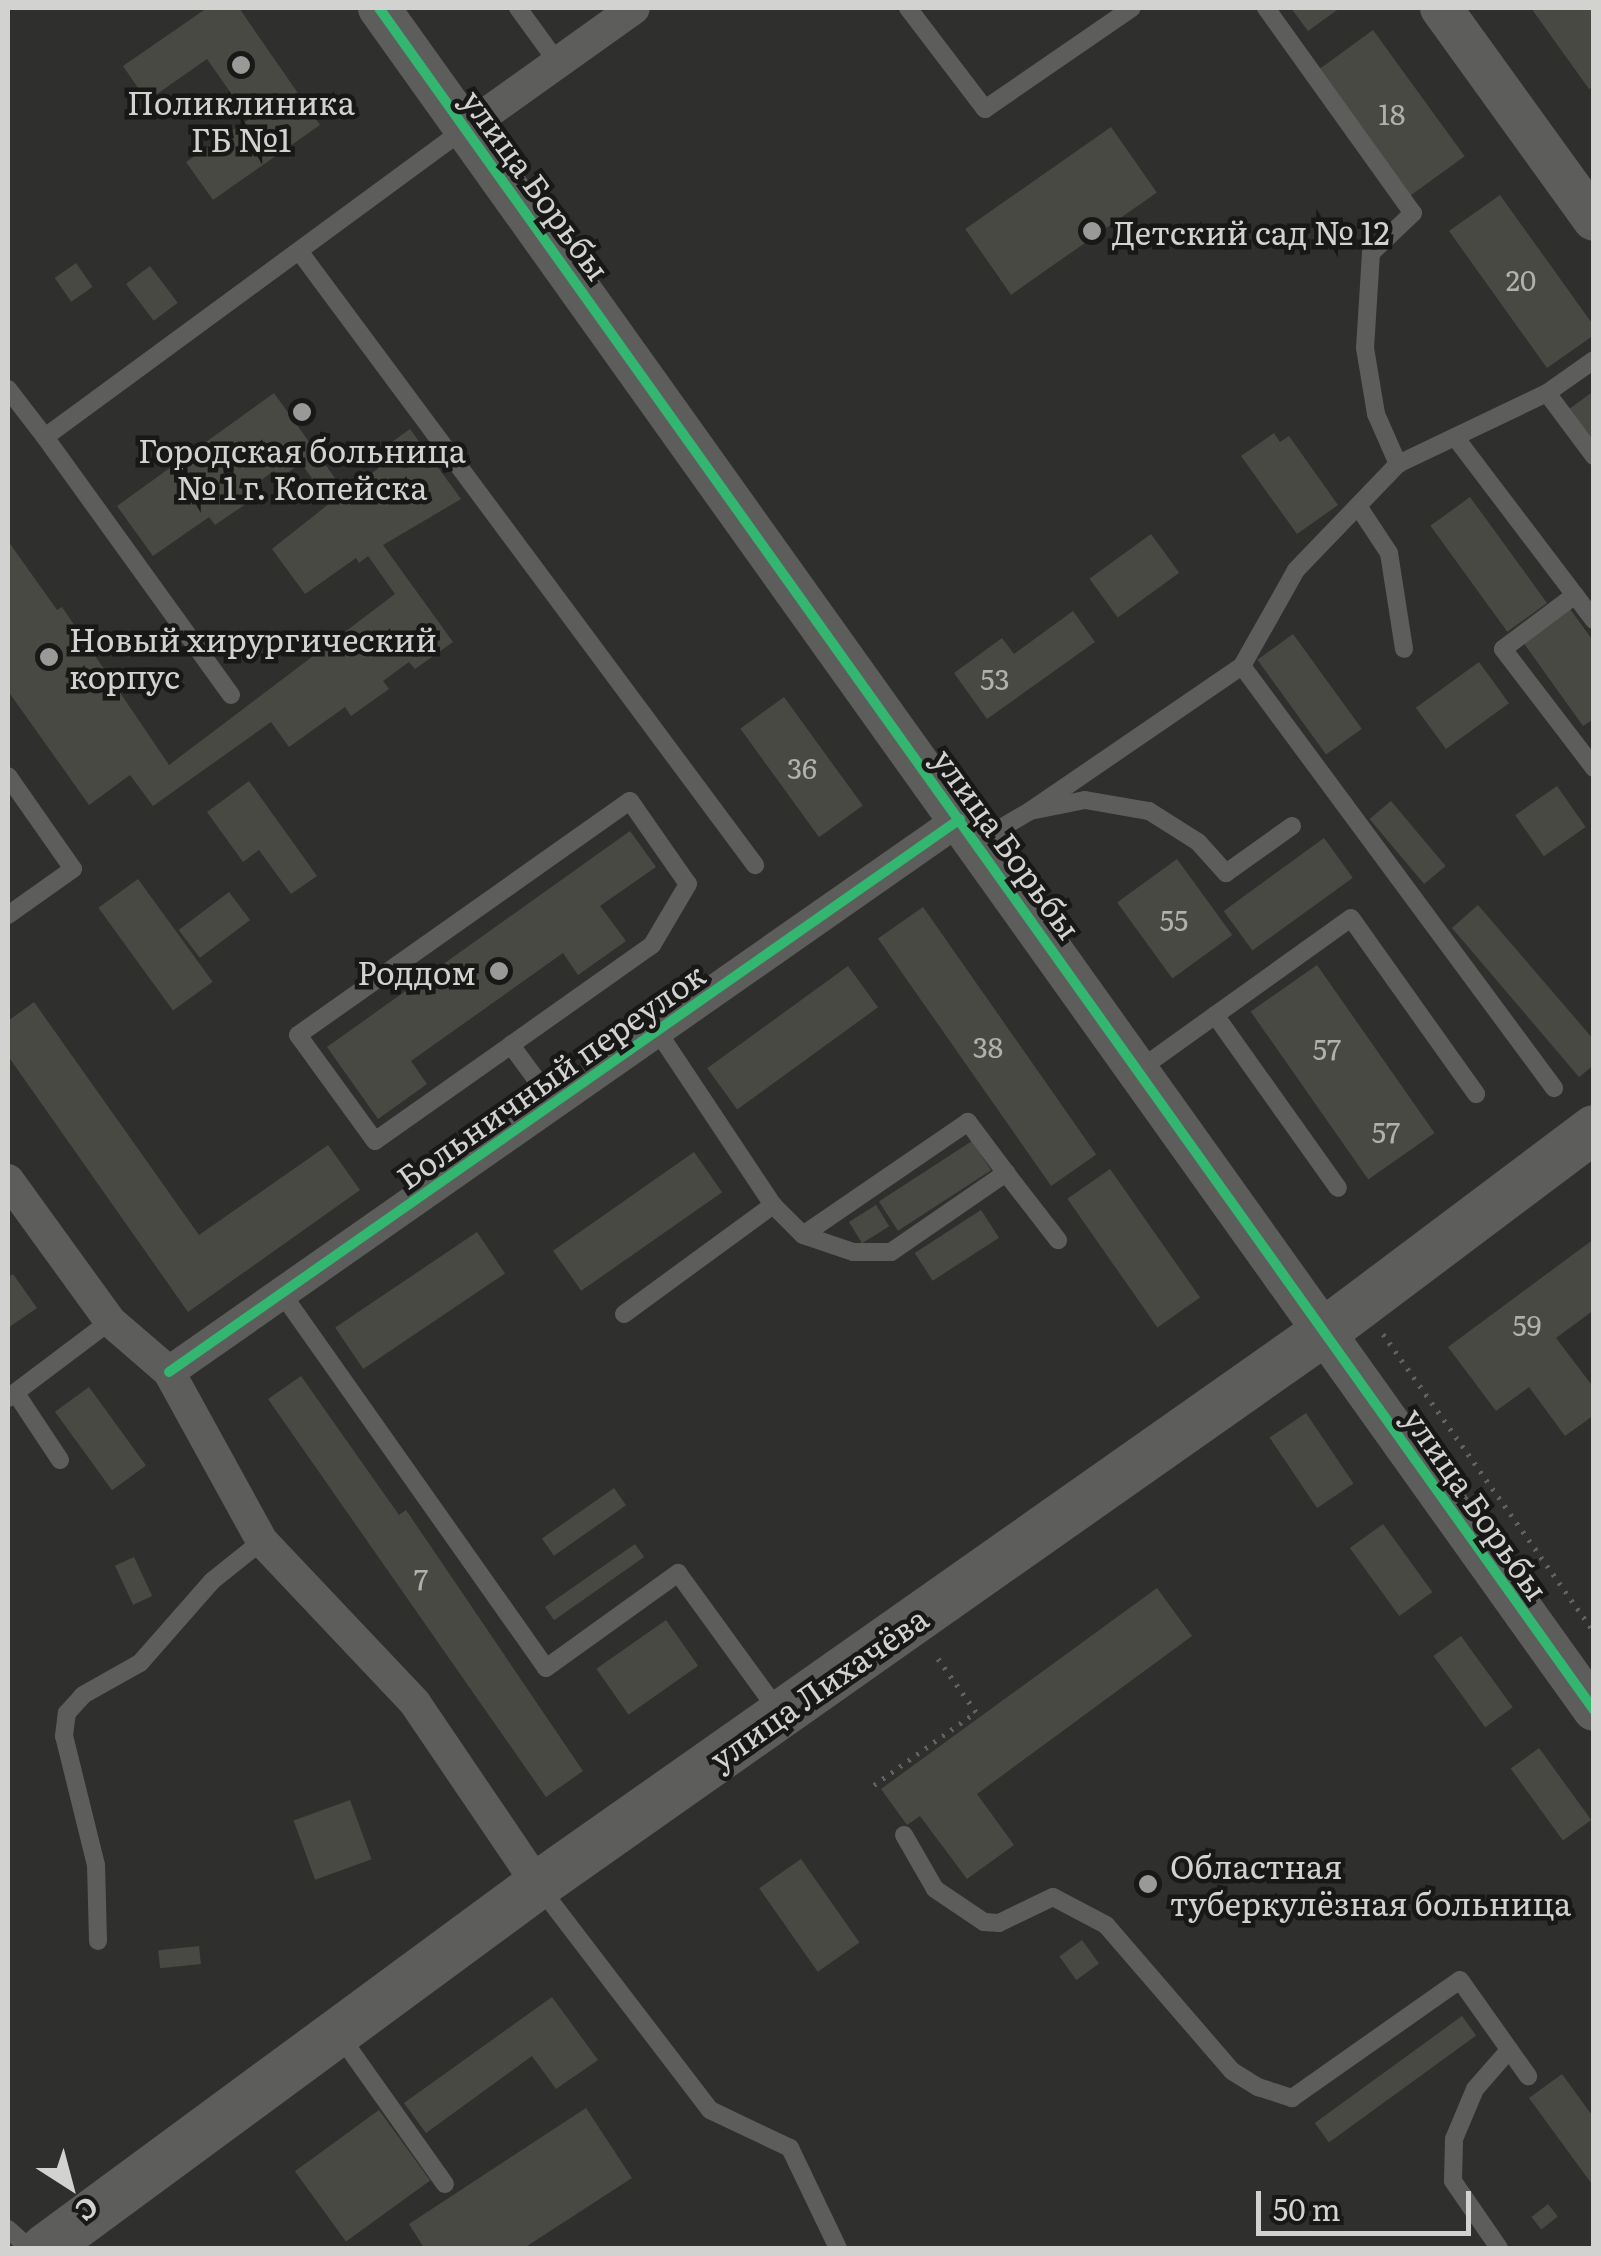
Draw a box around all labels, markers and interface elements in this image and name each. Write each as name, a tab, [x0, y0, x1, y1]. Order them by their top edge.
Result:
marker: Поликлиника ГБ №1	[228, 52, 254, 78]
street label: улица Борьбы	[455, 81, 619, 287]
place label: Поликлиника ГБ №1	[127, 83, 355, 158]
house number: 18	[1379, 96, 1405, 130]
place label: Детский сад № 12	[1112, 212, 1390, 250]
marker: Детский сад № 12	[1081, 220, 1103, 242]
house number: 20	[1506, 262, 1536, 296]
marker: Городская больница № 1 г. Копейска	[289, 399, 315, 425]
place label: Городская больница № 1 г. Копейска	[138, 431, 466, 506]
place label: Новый хирургический корпус	[69, 620, 437, 695]
marker: Новый хирургический корпус	[38, 646, 60, 668]
house number: 53	[980, 661, 1010, 695]
street label: улица Борьбы	[926, 740, 1090, 946]
house number: 36	[787, 750, 817, 784]
house number: 55	[1160, 902, 1188, 936]
place label: Роддом	[357, 952, 476, 990]
street label: Больничный переулок	[389, 954, 711, 1196]
marker: Роддом	[486, 958, 512, 984]
house number: 38	[973, 1029, 1003, 1063]
house number: 57	[1313, 1031, 1341, 1065]
house number: 57	[1372, 1114, 1400, 1148]
house number: 59	[1513, 1307, 1541, 1341]
street label: улица Борьбы	[1396, 1399, 1558, 1607]
house number: 7	[414, 1561, 428, 1595]
street label: улица Лихачёва	[702, 1597, 934, 1777]
place label: Областная туберкулёзная больница	[1170, 1847, 1571, 1922]
marker: Областная туберкулёзная больница	[1135, 1871, 1161, 1897]
north arrow	[20, 2136, 120, 2236]
scale bar	[1261, 2171, 1476, 2233]
text: 50 m	[1273, 2186, 1341, 2230]
text: С	[67, 2187, 108, 2233]

